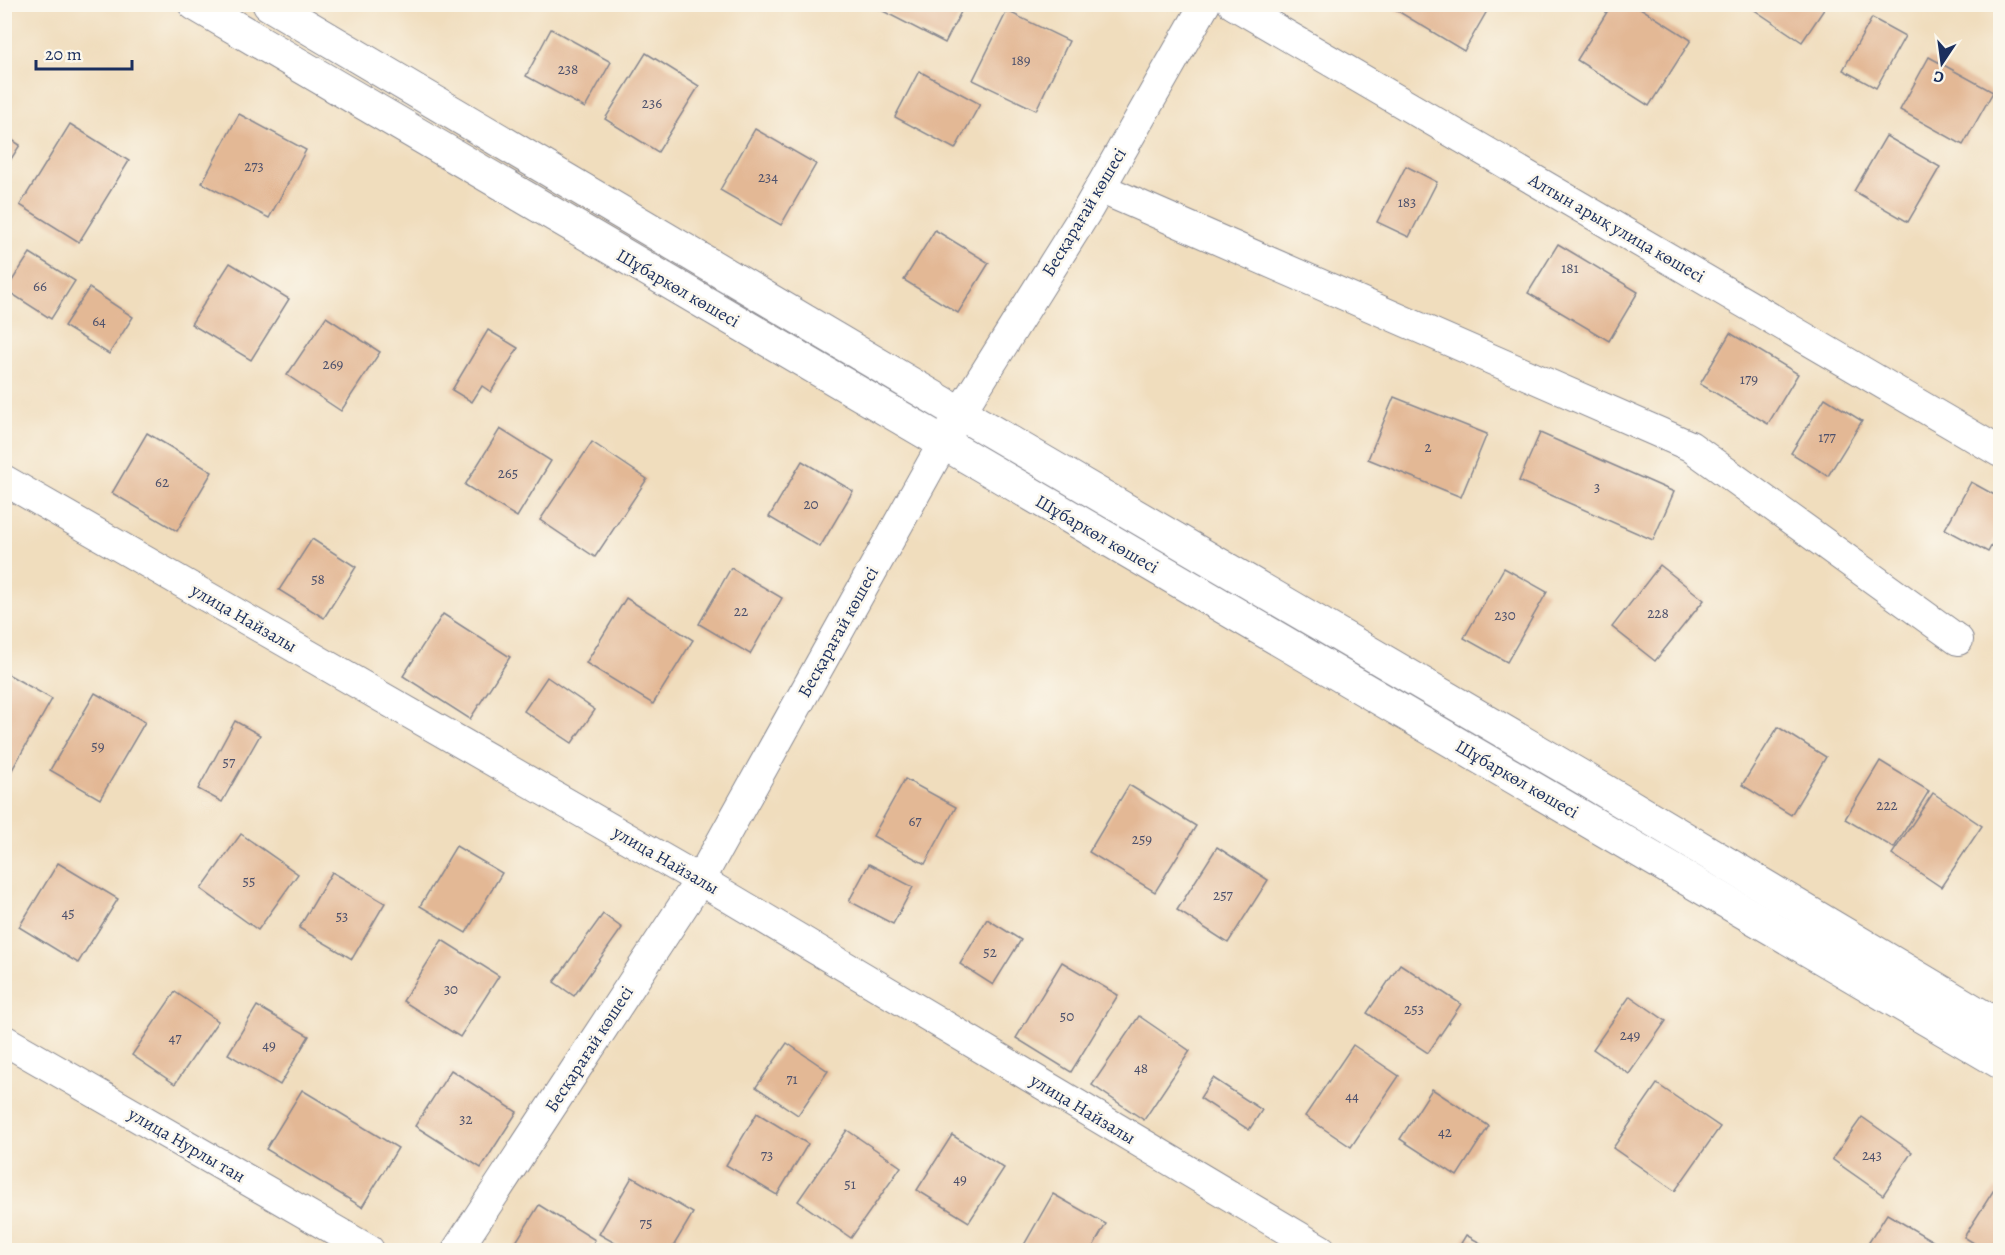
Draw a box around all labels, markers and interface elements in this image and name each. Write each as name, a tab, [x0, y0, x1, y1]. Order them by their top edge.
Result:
scale bar	[36, 33, 132, 71]
north arrow	[1912, 33, 1972, 93]
text: 20 m	[45, 42, 82, 66]
house number: 189	[1011, 50, 1031, 70]
house number: 238	[558, 59, 578, 79]
text: С	[1931, 65, 1946, 88]
house number: 236	[642, 93, 662, 113]
street label: Бесқарағай көшесі	[1036, 143, 1132, 281]
house number: 273	[244, 156, 264, 176]
house number: 234	[758, 167, 778, 187]
street label: Алтын арық улица көшесі	[1524, 167, 1709, 288]
house number: 183	[1398, 192, 1416, 212]
street label: Шұбаркөл көшесі	[612, 243, 744, 333]
house number: 181	[1561, 258, 1579, 278]
house number: 66	[33, 276, 47, 296]
house number: 64	[92, 311, 106, 331]
house number: 269	[323, 354, 344, 374]
house number: 179	[1740, 369, 1758, 389]
house number: 177	[1818, 427, 1837, 447]
house number: 2	[1424, 437, 1432, 457]
house number: 265	[498, 463, 518, 483]
house number: 62	[155, 472, 169, 492]
house number: 3	[1594, 477, 1600, 497]
street label: Шұбаркөл көшесі	[1031, 489, 1163, 579]
house number: 20	[803, 494, 819, 514]
street label: Бесқарағай көшесі	[792, 562, 884, 702]
house number: 58	[311, 569, 325, 589]
street label: улица Найзалы	[186, 577, 301, 658]
house number: 22	[734, 601, 748, 621]
house number: 228	[1647, 603, 1669, 623]
house number: 230	[1494, 605, 1516, 625]
street label: Шұбаркөл көшесі	[1451, 734, 1583, 824]
house number: 59	[91, 736, 105, 756]
house number: 57	[223, 752, 236, 772]
house number: 222	[1876, 795, 1898, 815]
house number: 67	[908, 811, 922, 831]
street label: улица Найзалы	[608, 819, 723, 900]
house number: 259	[1132, 829, 1152, 849]
house number: 55	[243, 871, 255, 891]
house number: 257	[1213, 885, 1234, 905]
house number: 45	[61, 903, 75, 923]
house number: 53	[336, 906, 348, 926]
house number: 52	[983, 942, 997, 962]
house number: 30	[444, 979, 458, 999]
street label: Бесқарағай көшесі	[539, 981, 639, 1117]
house number: 253	[1404, 999, 1424, 1019]
house number: 50	[1060, 1006, 1074, 1026]
house number: 249	[1620, 1025, 1641, 1045]
house number: 47	[168, 1028, 182, 1048]
house number: 49	[262, 1035, 276, 1055]
house number: 48	[1134, 1058, 1148, 1078]
street label: улица Найзалы	[1025, 1068, 1140, 1150]
house number: 71	[786, 1069, 798, 1089]
house number: 44	[1345, 1086, 1359, 1106]
street label: улица Нурлы тан	[123, 1101, 250, 1188]
house number: 32	[459, 1109, 473, 1129]
house number: 42	[1438, 1122, 1452, 1142]
house number: 73	[761, 1145, 773, 1165]
house number: 243	[1862, 1145, 1882, 1165]
house number: 49	[953, 1169, 967, 1189]
house number: 51	[844, 1174, 856, 1194]
house number: 75	[640, 1213, 652, 1233]

